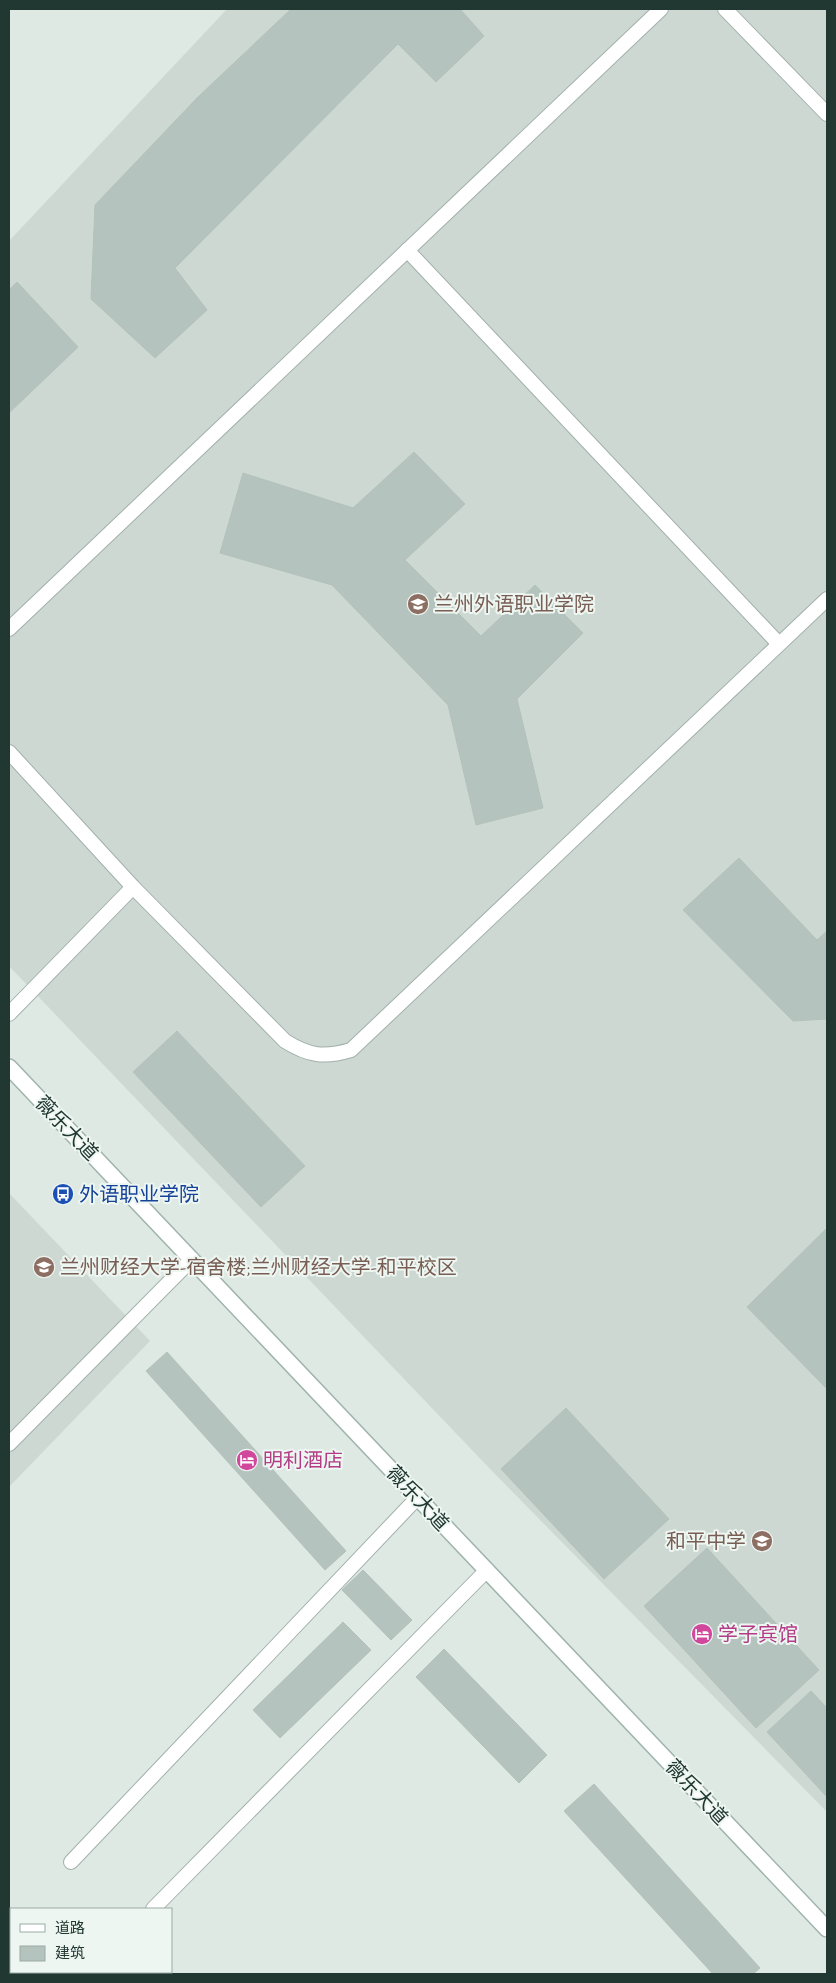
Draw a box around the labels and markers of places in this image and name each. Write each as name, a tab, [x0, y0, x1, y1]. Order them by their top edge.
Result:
school or university icon: 兰州外语职业学院	[406, 592, 430, 616]
place label: 兰州外语职业学院	[434, 594, 594, 615]
bus stop icon: 外语职业学院	[51, 1182, 75, 1206]
place label: 外语职业学院	[79, 1184, 199, 1205]
school or university icon: 兰州财经大学-宿舍楼;兰州财经大学-和平校区	[32, 1255, 56, 1279]
place label: 兰州财经大学-宿舍楼;兰州财经大学-和平校区	[60, 1256, 457, 1278]
hotel icon: 明利酒店	[235, 1448, 259, 1472]
place label: 明利酒店	[263, 1450, 343, 1471]
school or university icon: 和平中学	[750, 1529, 774, 1553]
place label: 和平中学	[666, 1531, 746, 1552]
hotel icon: 学子宾馆	[690, 1622, 714, 1646]
place label: 学子宾馆	[718, 1623, 798, 1645]

